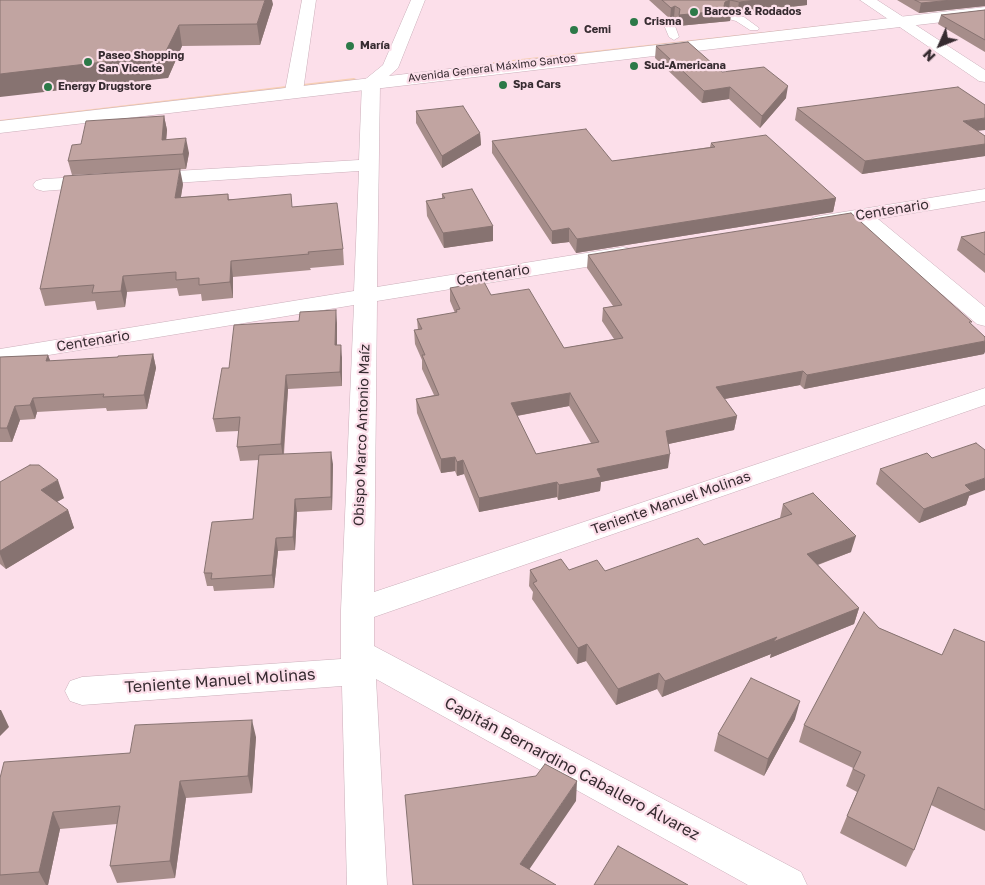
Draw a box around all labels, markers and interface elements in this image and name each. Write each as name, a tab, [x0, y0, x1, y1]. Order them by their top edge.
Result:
place label: Barcos & Rodados	[704, 5, 801, 19]
marker: Barcos & Rodados	[688, 6, 700, 18]
place label: Crisma	[644, 15, 681, 29]
marker: Crisma	[628, 16, 640, 28]
north arrow	[915, 20, 965, 70]
place label: Cemi	[584, 23, 611, 37]
marker: Cemi	[568, 24, 580, 36]
place label: María	[360, 39, 390, 53]
marker: María	[344, 40, 356, 52]
text: N	[919, 46, 939, 66]
place label: Paseo Shopping San Vicente	[98, 49, 184, 75]
street label: Avenida General Máximo Santos	[407, 51, 577, 85]
marker: Paseo Shopping San Vicente	[82, 56, 94, 68]
place label: Sud-Americana	[644, 59, 726, 73]
marker: Sud-Americana	[628, 60, 640, 72]
place label: Spa Cars	[513, 78, 561, 92]
marker: Spa Cars	[497, 79, 509, 91]
place label: Energy Drugstore	[58, 80, 151, 94]
marker: Energy Drugstore	[42, 81, 54, 93]
street label: Centenario	[854, 196, 930, 224]
street label: Centenario	[455, 261, 531, 289]
street label: Centenario	[55, 327, 131, 355]
street label: Obispo Marco Antonio Maíz	[350, 344, 374, 526]
street label: Teniente Manuel Molinas	[589, 468, 753, 538]
street label: Teniente Manuel Molinas	[124, 665, 316, 697]
street label: Capitán Bernardino Caballero Álvarez	[441, 693, 703, 845]

